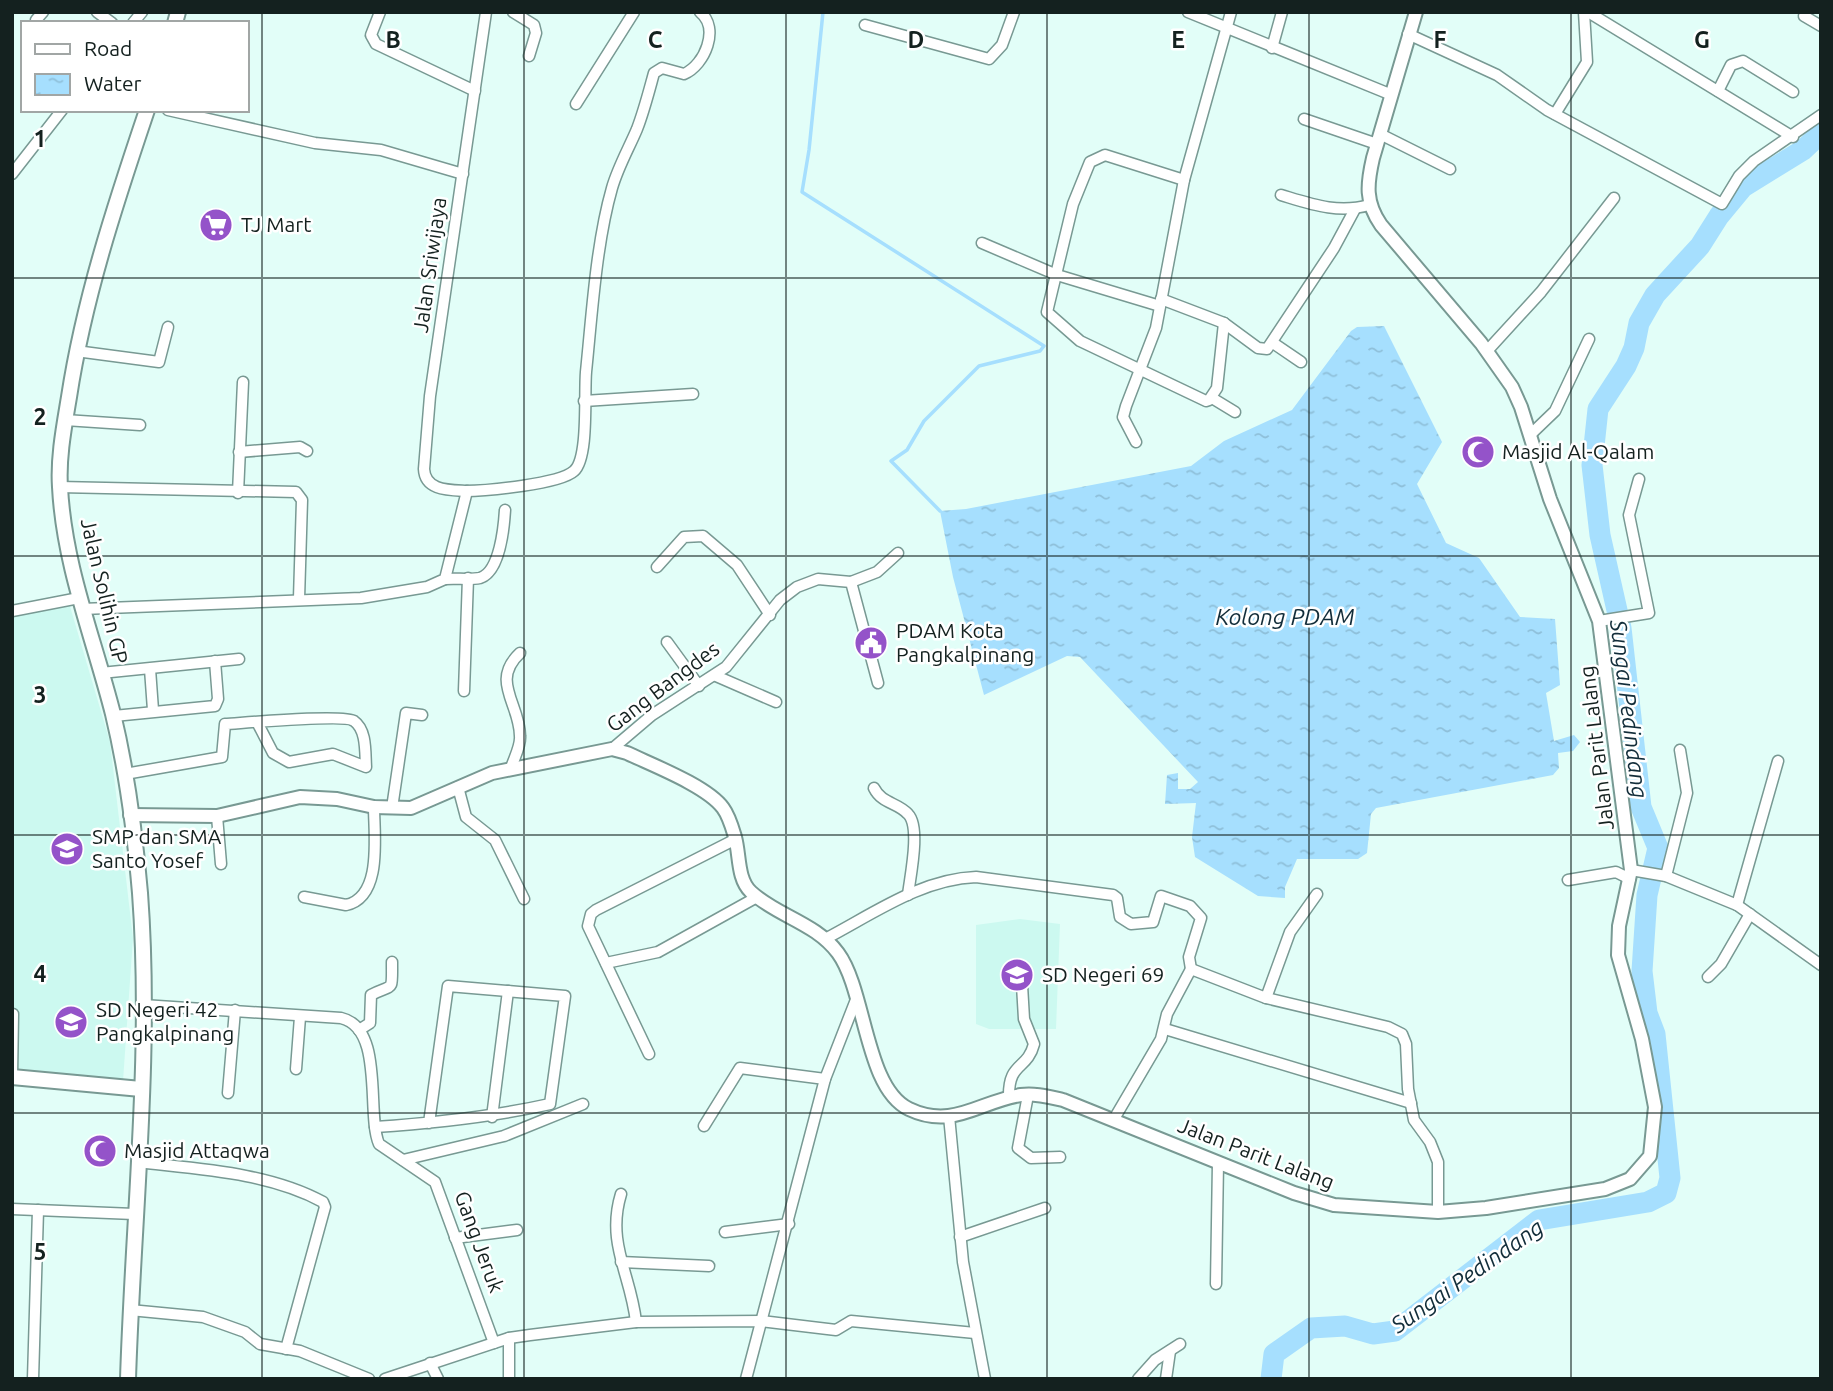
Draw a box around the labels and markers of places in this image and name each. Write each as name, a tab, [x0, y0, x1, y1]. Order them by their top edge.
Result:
supermarket icon: TJ Mart	[197, 206, 235, 244]
place label: TJ Mart	[241, 212, 311, 236]
mosque icon: Masjid Al-Qalam	[1459, 433, 1497, 471]
place label: Masjid Al-Qalam	[1502, 439, 1654, 463]
place label: PDAM Kota Pangkalpinang	[896, 618, 1034, 666]
public building icon: PDAM Kota Pangkalpinang	[852, 624, 890, 662]
place label: SMP dan SMA Santo Yosef	[92, 824, 222, 872]
school or university icon: SMP dan SMA Santo Yosef	[48, 830, 86, 868]
school or university icon: SD Negeri 69	[998, 956, 1036, 994]
place label: SD Negeri 69	[1042, 962, 1164, 986]
place label: SD Negeri 42 Pangkalpinang	[96, 997, 234, 1045]
school or university icon: SD Negeri 42 Pangkalpinang	[52, 1003, 90, 1041]
mosque icon: Masjid Attaqwa	[81, 1132, 119, 1170]
place label: Masjid Attaqwa	[124, 1138, 270, 1162]

